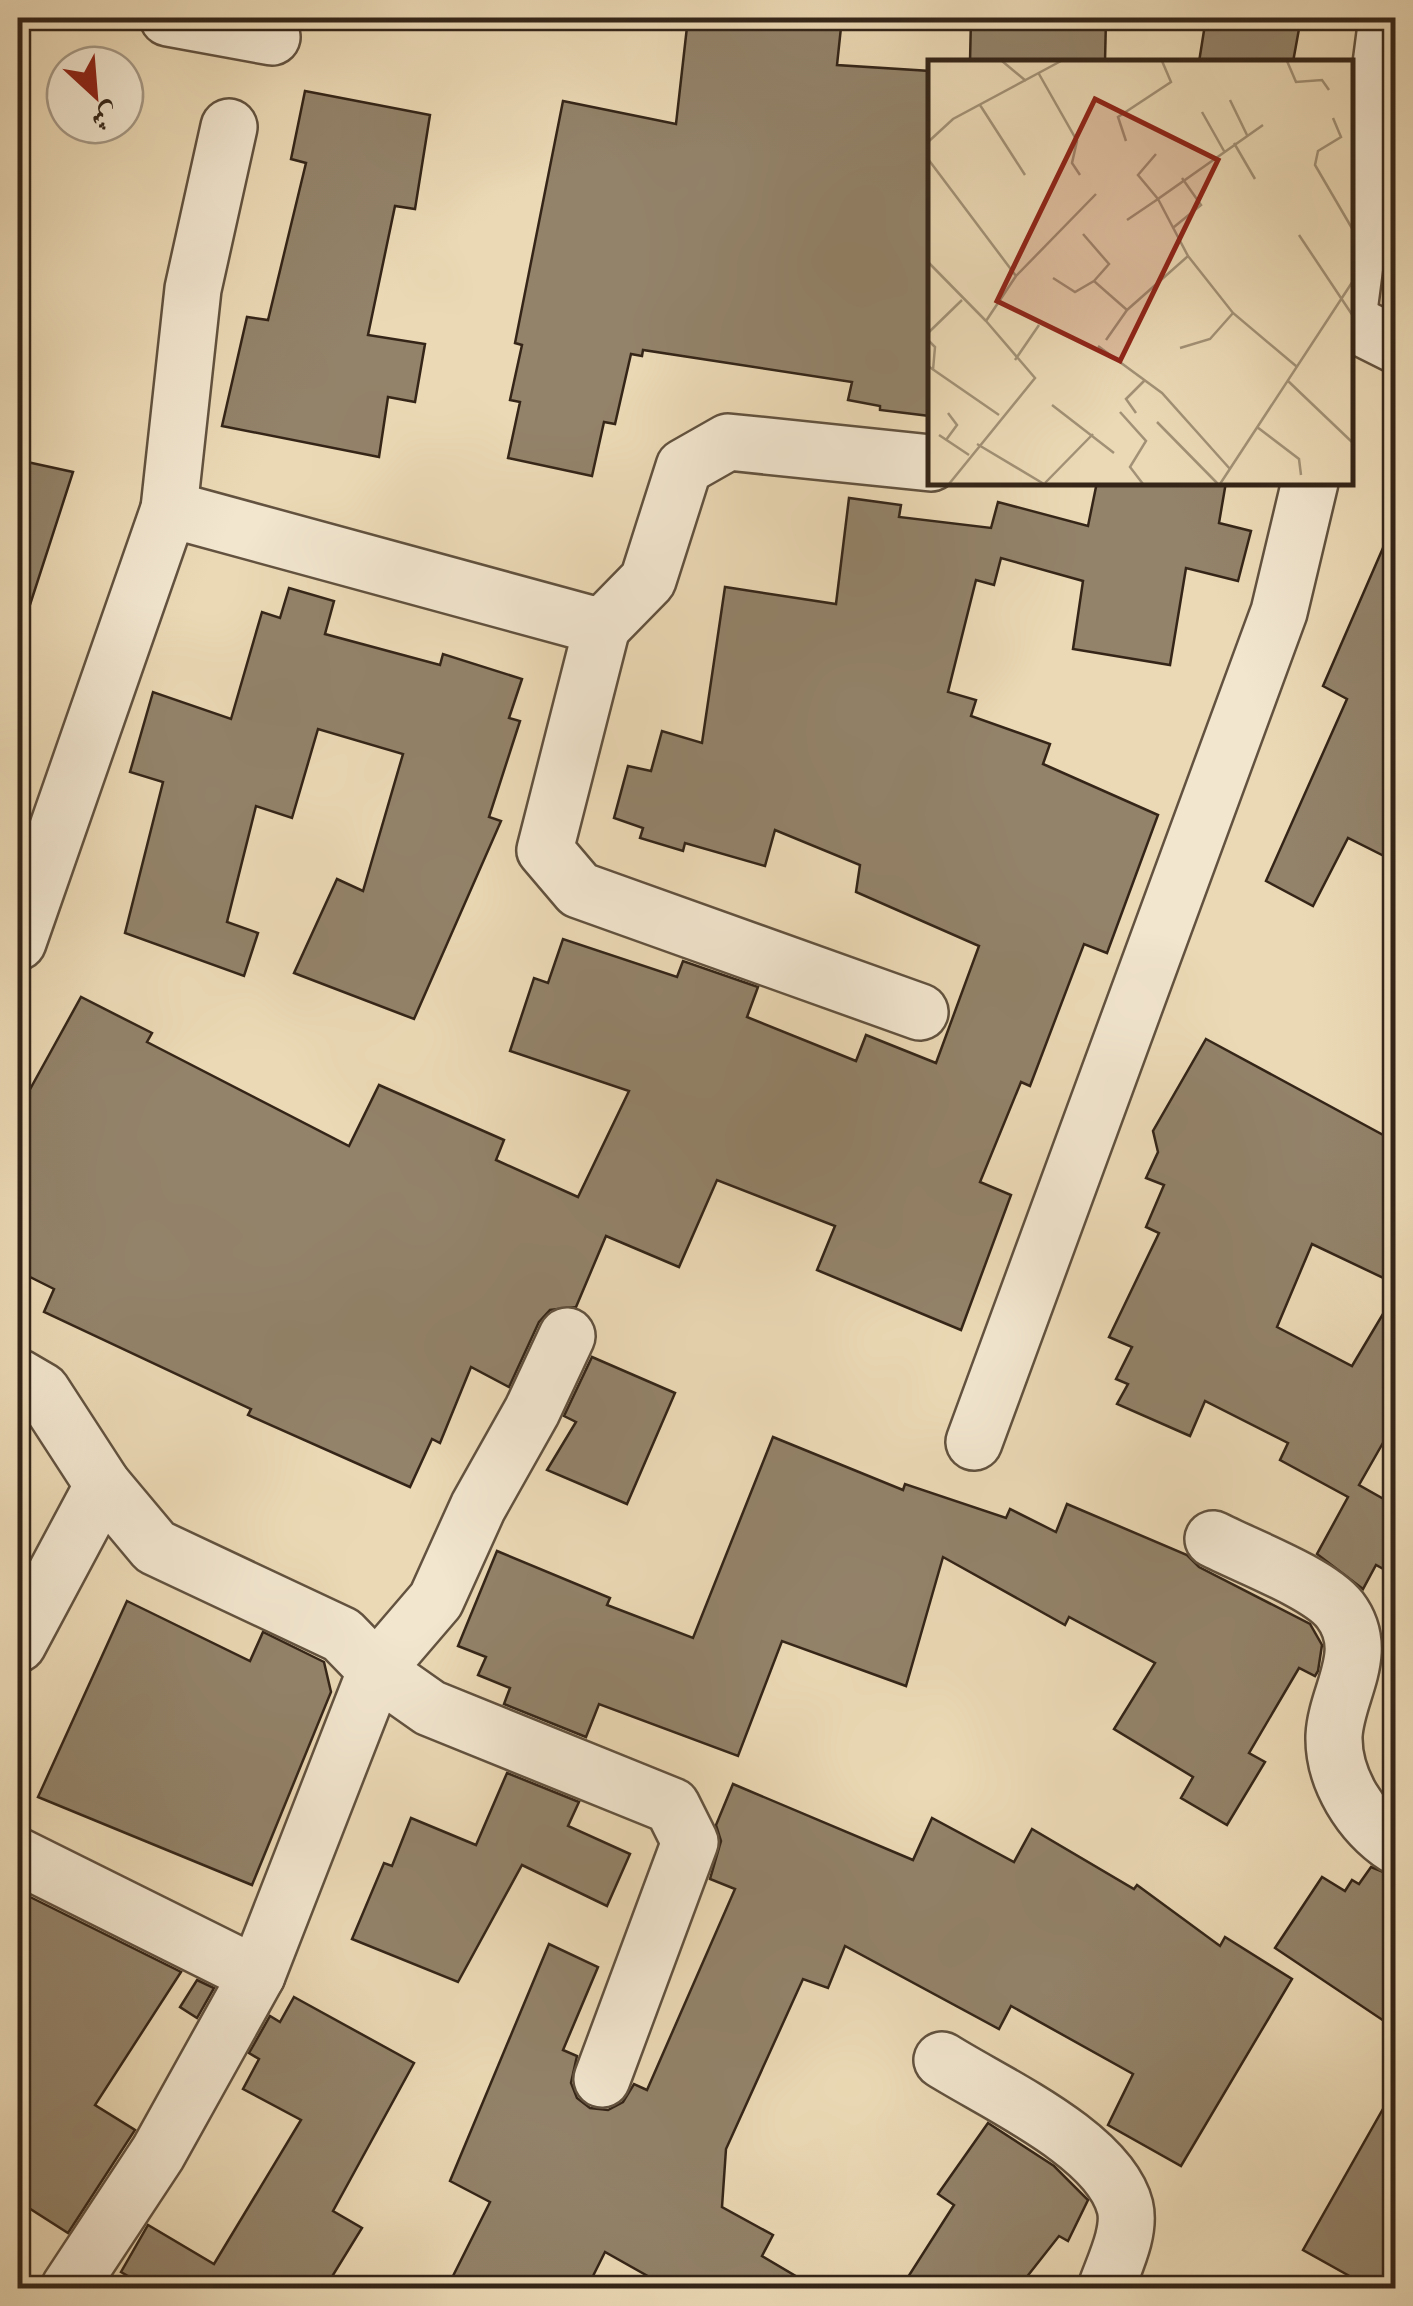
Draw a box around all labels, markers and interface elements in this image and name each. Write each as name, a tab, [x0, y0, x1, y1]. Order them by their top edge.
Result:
north arrow	[45, 45, 145, 145]
inset map	[928, 60, 1353, 485]
text: ش	[83, 91, 126, 139]

